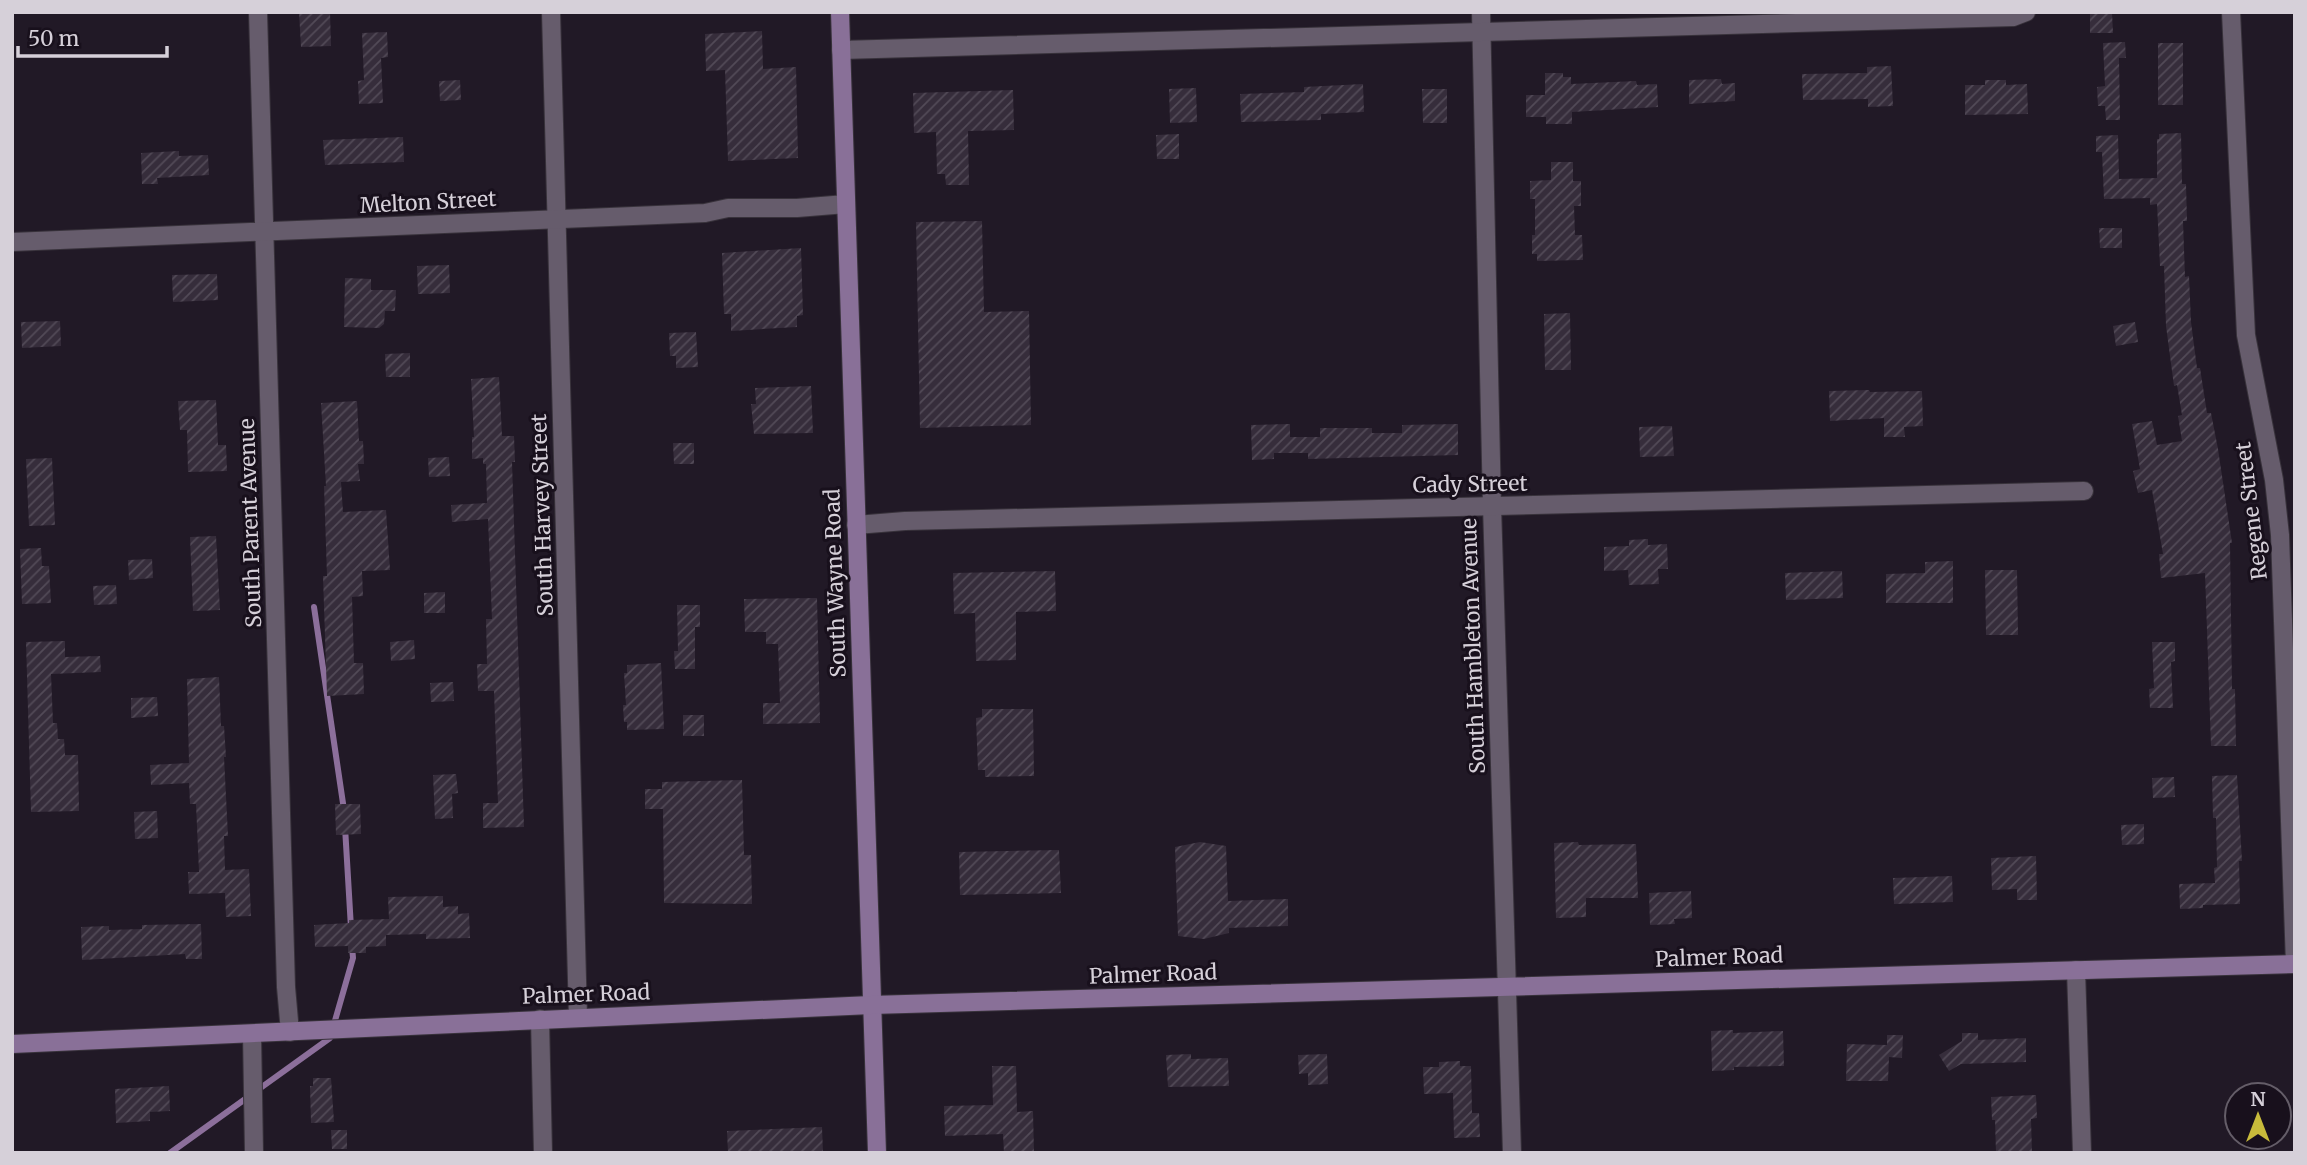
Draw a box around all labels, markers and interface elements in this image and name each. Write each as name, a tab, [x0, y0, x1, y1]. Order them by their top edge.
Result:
scale bar	[18, 14, 166, 58]
text: 50 m	[28, 25, 79, 52]
street label: Melton Street	[359, 185, 497, 219]
street label: South Harvey Street	[525, 413, 559, 617]
street label: South Parent Avenue	[233, 418, 267, 628]
street label: Regene Street	[2229, 440, 2273, 582]
street label: Cady Street	[1412, 469, 1528, 499]
street label: South Wayne Road	[818, 488, 852, 678]
street label: South Hambleton Avenue	[1455, 518, 1491, 774]
street label: Palmer Road	[1654, 941, 1784, 973]
street label: Palmer Road	[1088, 958, 1218, 990]
street label: Palmer Road	[521, 978, 651, 1010]
north arrow	[2223, 1081, 2293, 1151]
text: N	[2250, 1087, 2266, 1111]

